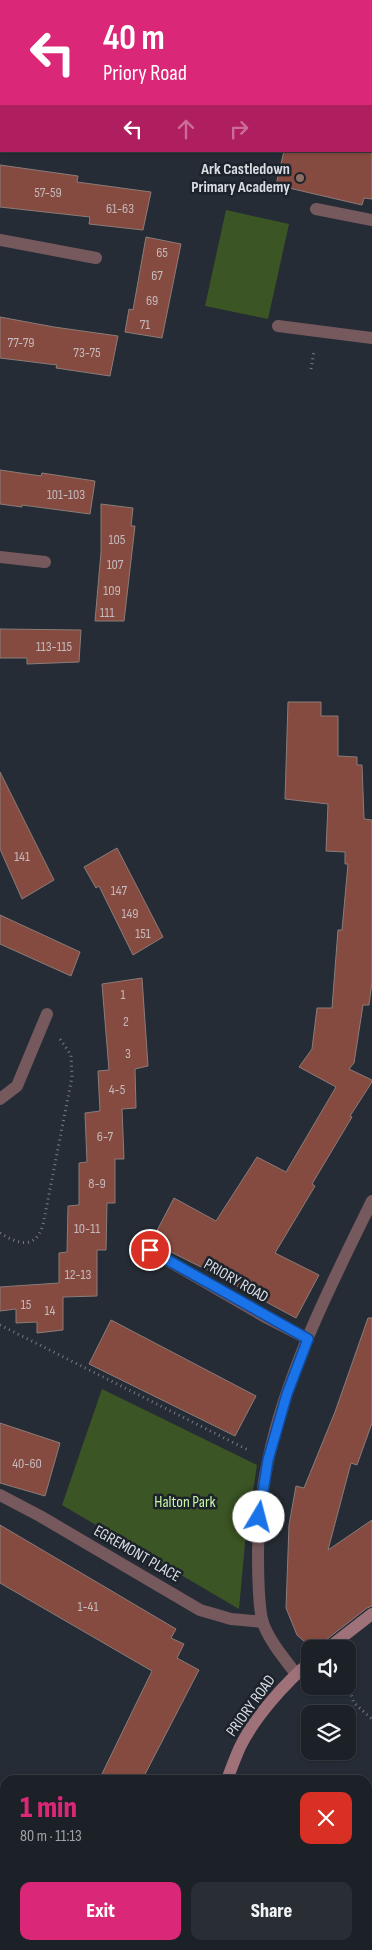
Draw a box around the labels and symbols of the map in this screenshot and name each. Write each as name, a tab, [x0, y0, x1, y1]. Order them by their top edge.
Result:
place label: Ark Castledown Primary Academy	[191, 160, 290, 197]
marker: Ark Castledown Primary Academy	[294, 172, 306, 184]
house number: 57-59	[34, 184, 62, 201]
house number: 61-63	[106, 200, 134, 217]
house number: 65	[156, 244, 168, 261]
house number: 67	[151, 267, 163, 284]
house number: 69	[146, 292, 158, 309]
house number: 71	[140, 316, 150, 333]
house number: 77-79	[8, 334, 34, 351]
house number: 73-75	[73, 344, 101, 361]
house number: 101-103	[47, 486, 85, 503]
house number: 105	[109, 531, 126, 548]
house number: 107	[107, 556, 124, 573]
house number: 109	[103, 582, 121, 599]
house number: 111	[100, 604, 114, 621]
house number: 113-115	[36, 638, 73, 655]
house number: 141	[14, 848, 30, 865]
house number: 147	[111, 882, 128, 899]
house number: 149	[122, 905, 138, 922]
house number: 151	[135, 925, 151, 942]
house number: 1	[121, 986, 126, 1003]
house number: 2	[123, 1013, 129, 1030]
house number: 3	[125, 1045, 131, 1062]
house number: 4-5	[109, 1081, 126, 1098]
house number: 6-7	[97, 1128, 114, 1145]
house number: 8-9	[88, 1175, 106, 1192]
house number: 10-11	[74, 1220, 100, 1237]
pin	[129, 1229, 171, 1271]
street label: PRIORY ROAD	[200, 1255, 272, 1307]
house number: 12-13	[65, 1266, 91, 1283]
house number: 15	[21, 1296, 32, 1313]
house number: 14	[45, 1302, 56, 1319]
house number: 40-60	[12, 1455, 42, 1472]
position arrow	[232, 1490, 284, 1542]
park label: Halton Park	[154, 1493, 216, 1512]
street label: EGREMONT PLACE	[90, 1522, 184, 1586]
house number: 1-41	[78, 1598, 99, 1615]
street label: PRIORY ROAD	[222, 1671, 280, 1740]

